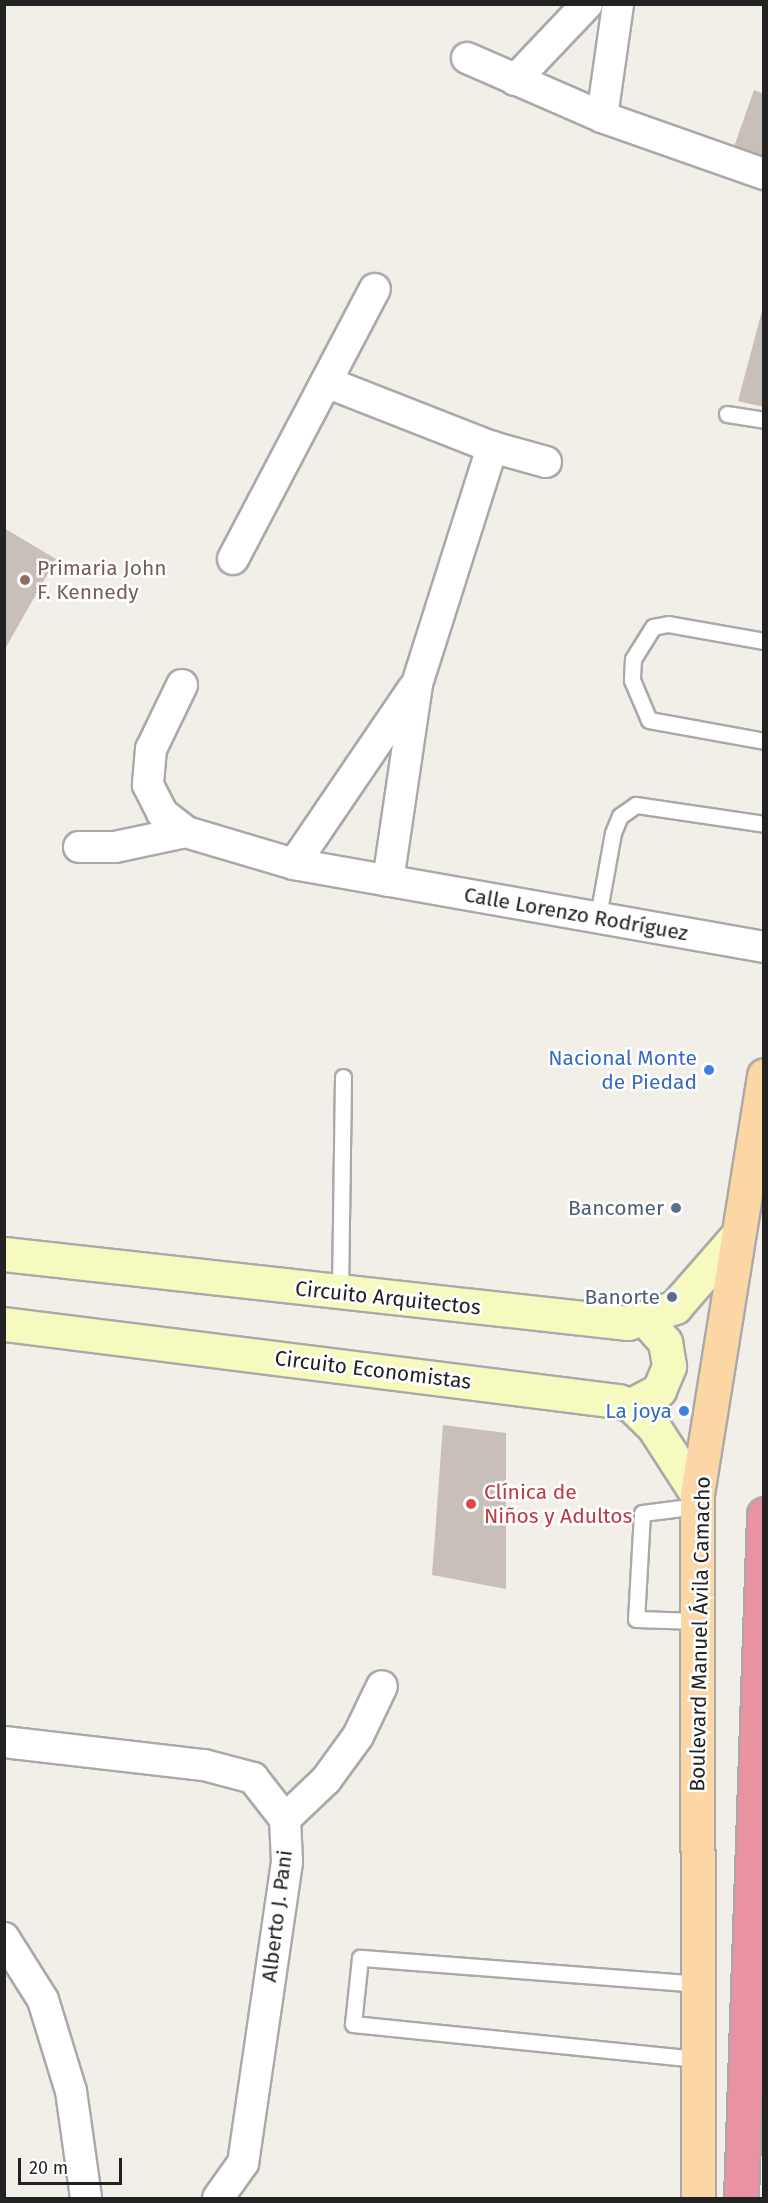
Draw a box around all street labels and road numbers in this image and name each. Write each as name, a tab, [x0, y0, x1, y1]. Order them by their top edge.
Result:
street label: Calle Lorenzo Rodríguez	[462, 882, 690, 946]
street label: Circuito Arquitectos	[294, 1276, 482, 1320]
street label: Circuito Economistas	[273, 1345, 473, 1395]
street label: Boulevard Manuel Ávila Camacho	[685, 1476, 715, 1792]
street label: Alberto J. Pani	[256, 1848, 298, 1984]

